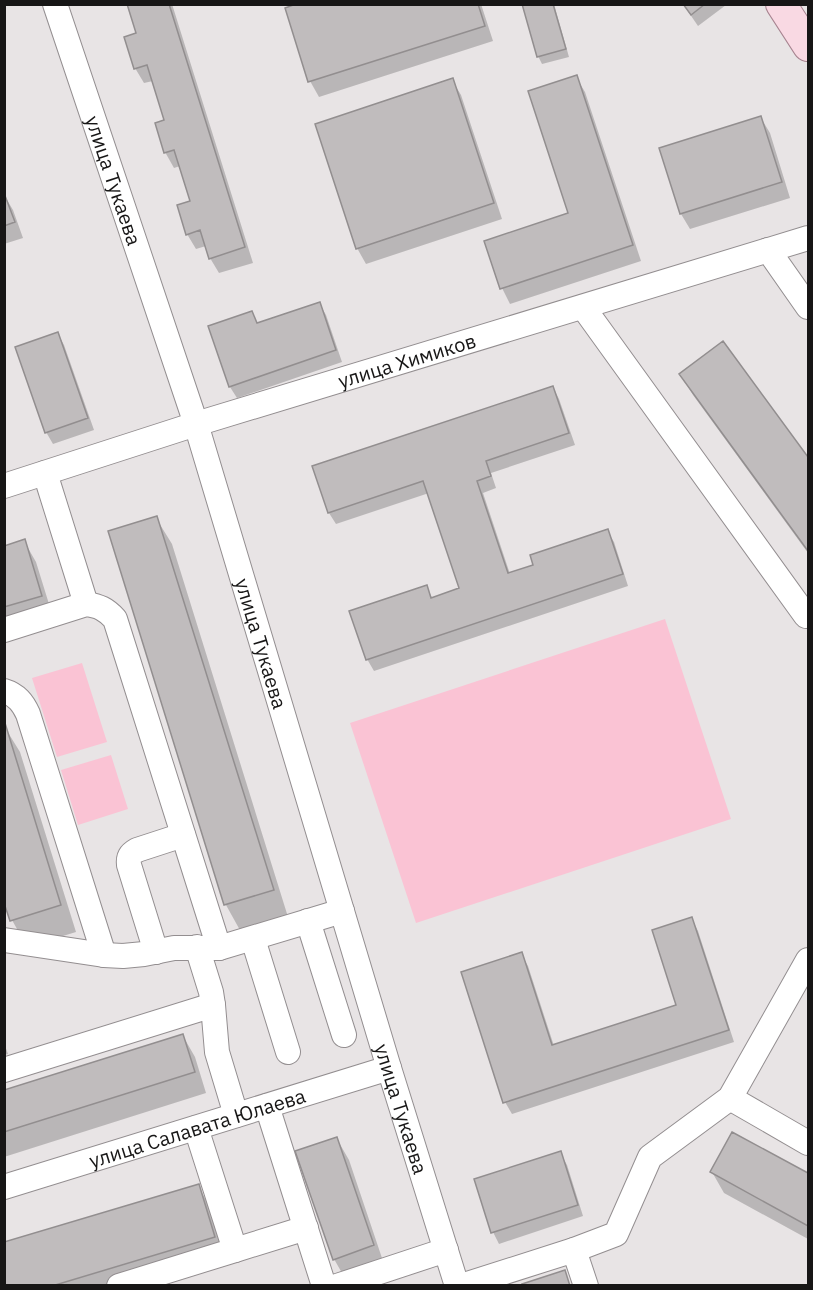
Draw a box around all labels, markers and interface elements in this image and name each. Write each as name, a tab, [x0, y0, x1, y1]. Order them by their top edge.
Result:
street label: улица Тукаева	[80, 112, 149, 249]
street label: улица Химиков	[334, 326, 479, 394]
street label: улица Тукаева	[229, 575, 294, 712]
street label: улица Тукаева	[369, 1040, 435, 1178]
street label: улица Салавата Юлаева	[85, 1081, 309, 1173]

